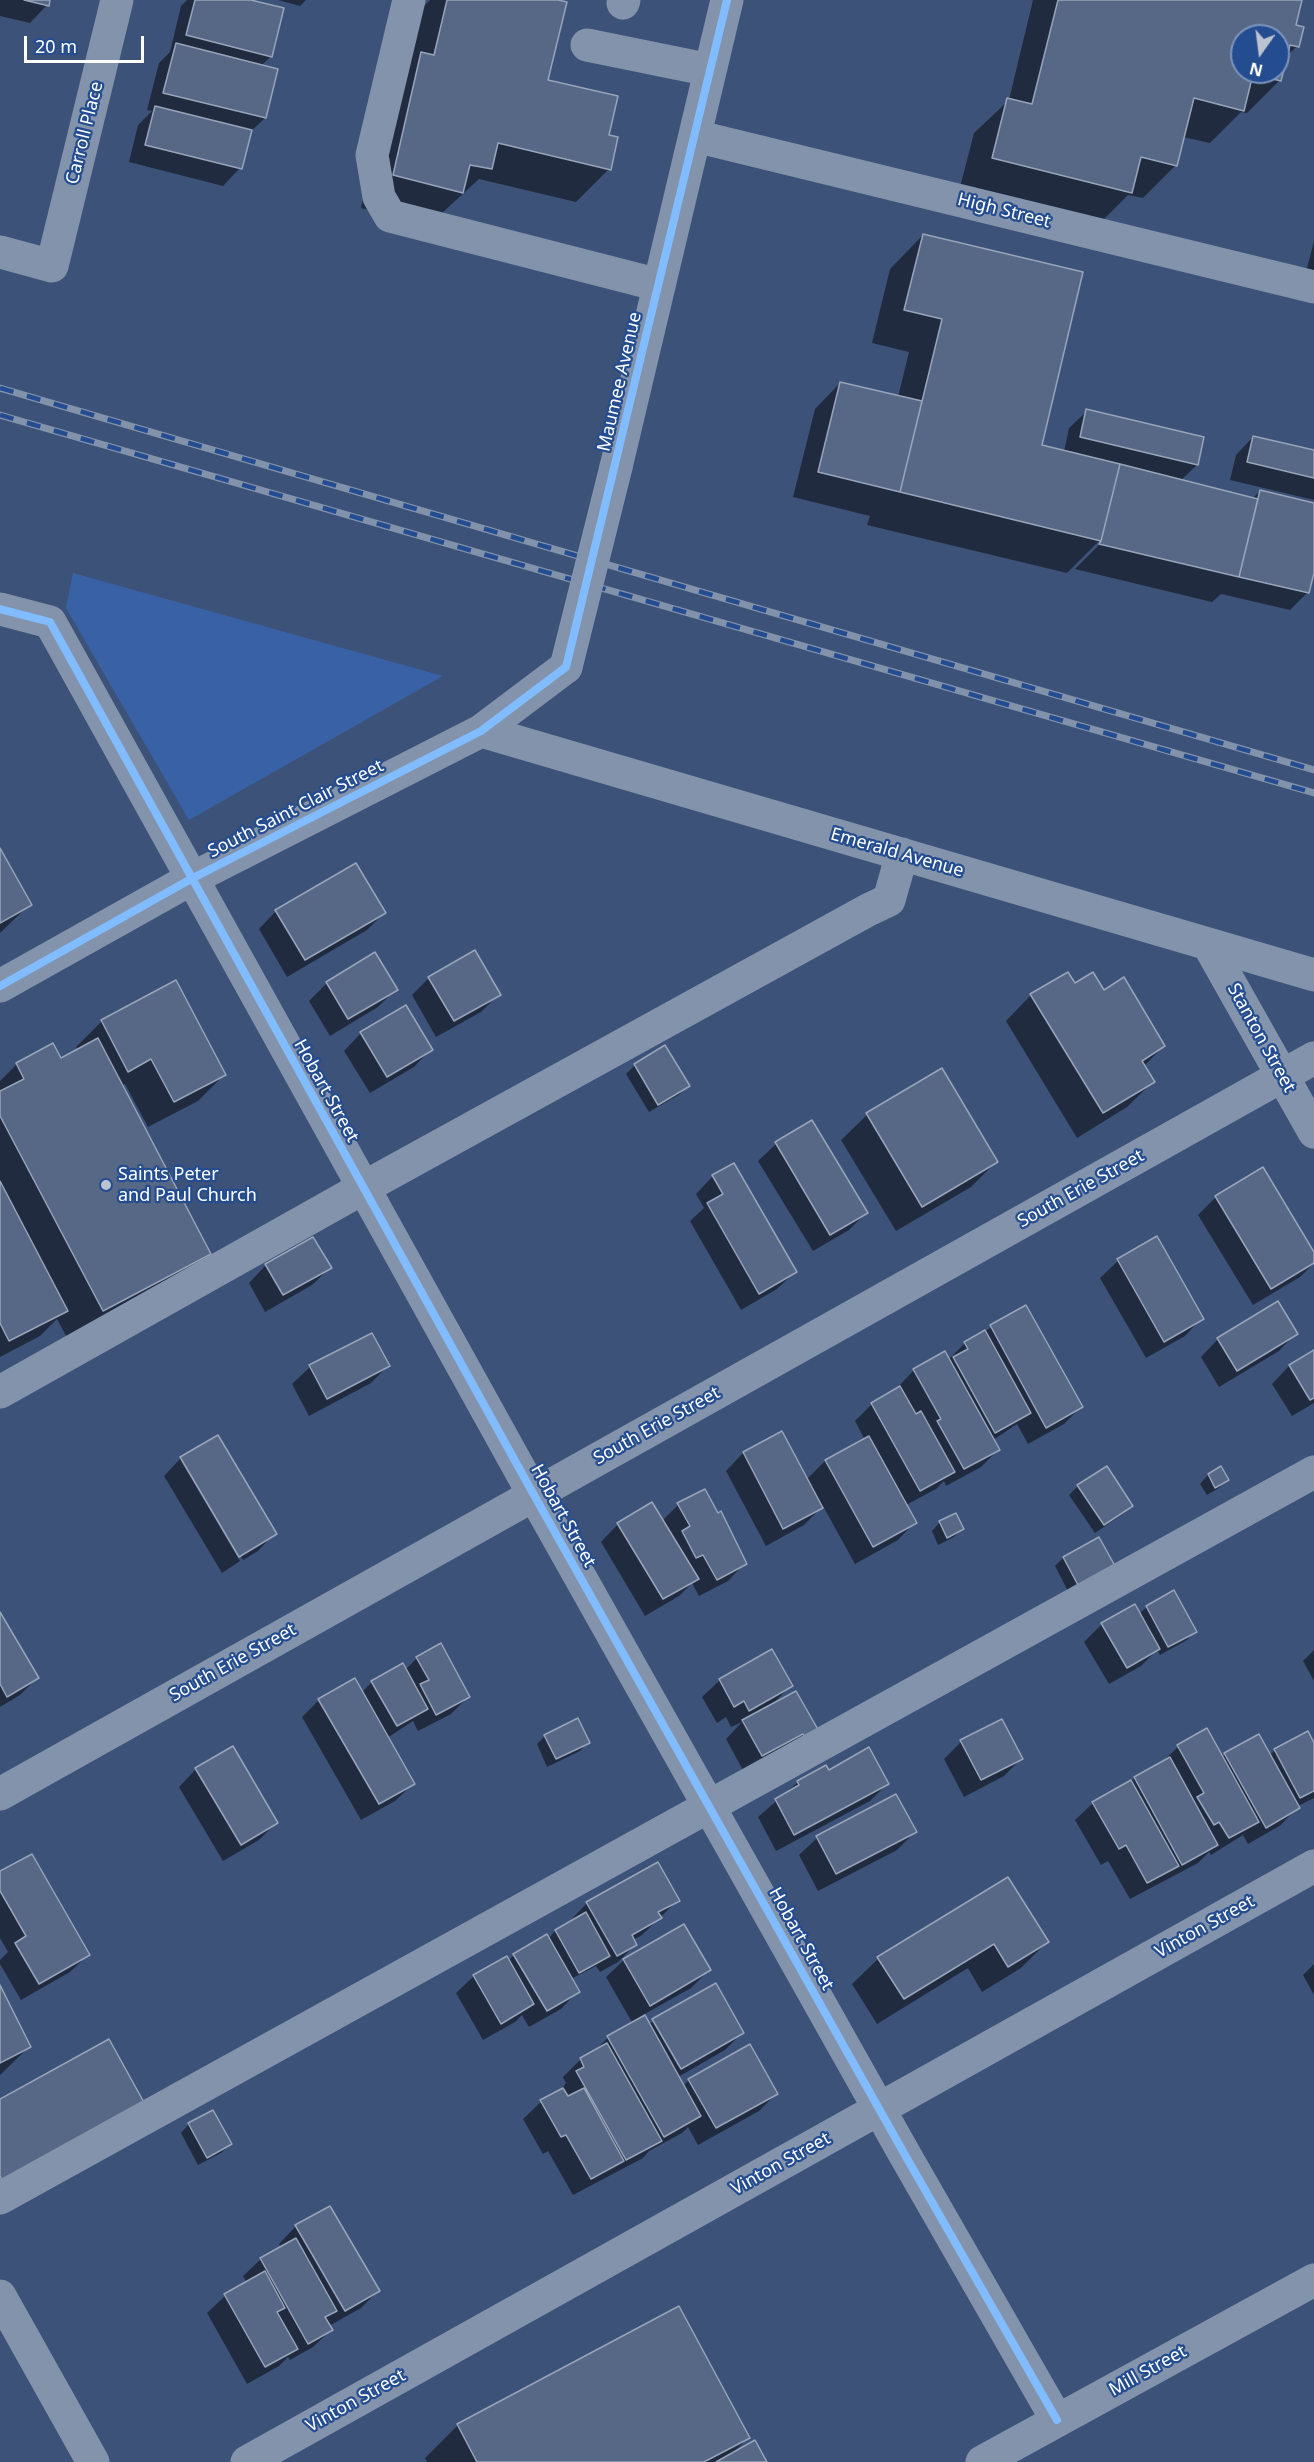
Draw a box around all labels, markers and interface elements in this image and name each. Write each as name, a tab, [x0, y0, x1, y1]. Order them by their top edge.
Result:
scale bar	[27, 24, 147, 62]
north arrow	[1230, 24, 1290, 84]
text: 20 m	[35, 34, 77, 58]
text: N	[1247, 57, 1265, 82]
street label: Carroll Place	[62, 79, 108, 187]
street label: High Street	[955, 189, 1053, 233]
street label: Maumee Avenue	[593, 310, 647, 454]
street label: South Saint Clair Street	[205, 755, 387, 863]
street label: Emerald Avenue	[828, 824, 966, 882]
street label: Stanton Street	[1222, 980, 1300, 1096]
street label: Hobart Street	[289, 1036, 363, 1146]
street label: South Erie Street	[1014, 1145, 1148, 1233]
place label: Saints Peter and Paul Church	[118, 1164, 257, 1206]
marker: Saints Peter and Paul Church	[99, 1178, 113, 1192]
street label: South Erie Street	[590, 1382, 724, 1470]
street label: Hobart Street	[526, 1461, 600, 1571]
street label: South Erie Street	[166, 1619, 300, 1707]
street label: Hobart Street	[764, 1884, 838, 1994]
street label: Vinton Street	[1152, 1891, 1258, 1963]
street label: Vinton Street	[728, 2128, 834, 2200]
street label: Mill Street	[1106, 2341, 1190, 2401]
street label: Vinton Street	[303, 2365, 409, 2437]

